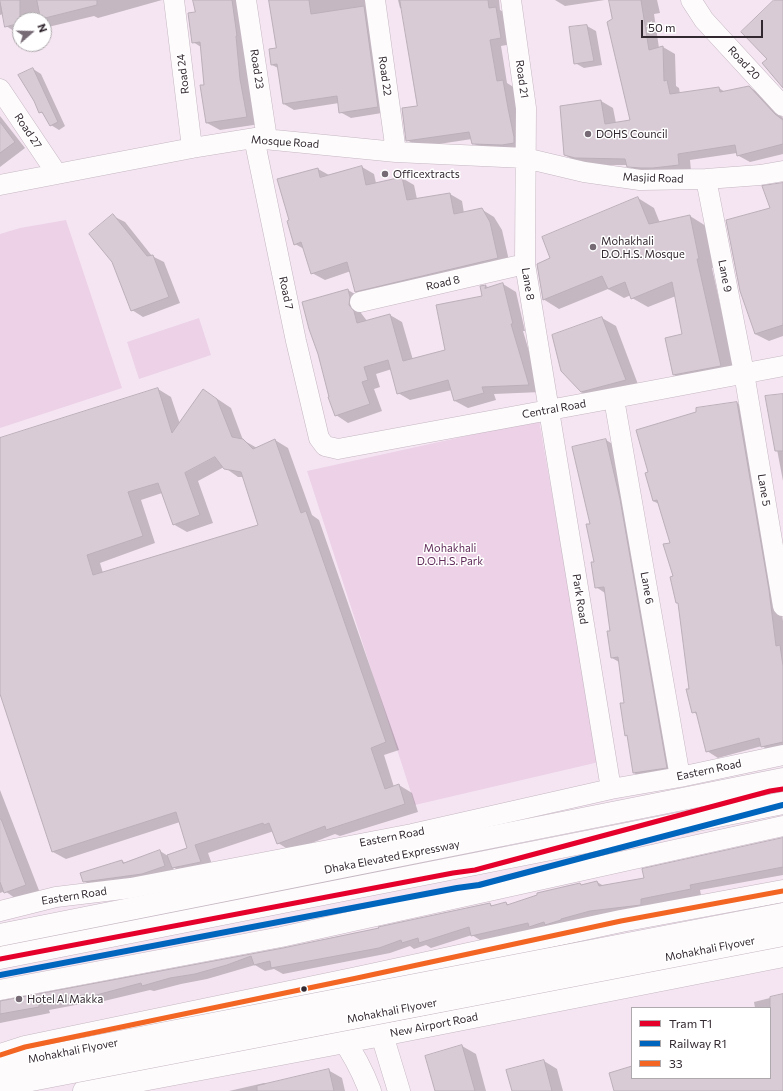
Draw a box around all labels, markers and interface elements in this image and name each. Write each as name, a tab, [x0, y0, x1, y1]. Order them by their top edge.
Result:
north arrow	[12, 12, 52, 52]
scale bar	[643, 12, 765, 38]
text: 50 m	[648, 20, 676, 34]
text: N	[35, 22, 50, 34]
street label: Road 20	[725, 43, 763, 83]
street label: Road 23	[247, 48, 267, 90]
street label: Road 24	[174, 53, 192, 95]
street label: Road 22	[376, 55, 394, 97]
street label: Road 21	[513, 59, 531, 99]
street label: Road 27	[11, 111, 45, 151]
place label: DOHS Council	[596, 127, 668, 141]
marker: DOHS Council	[583, 129, 593, 139]
street label: Mosque Road	[251, 133, 319, 151]
place label: Officextracts	[393, 167, 460, 181]
marker: Officextracts	[380, 169, 390, 179]
street label: Masjid Road	[622, 170, 684, 186]
place label: Mohakhali D.O.H.S. Mosque	[601, 234, 685, 260]
marker: Mohakhali D.O.H.S. Mosque	[588, 242, 598, 252]
street label: Lane 9	[715, 259, 735, 293]
street label: Lane 8	[519, 267, 537, 301]
street label: Road 8	[425, 273, 461, 293]
street label: Road 7	[276, 275, 296, 311]
street label: Central Road	[521, 397, 587, 421]
street label: Lane 5	[755, 473, 773, 507]
park label: Mohakhali D.O.H.S. Park	[417, 541, 483, 567]
street label: Lane 6	[638, 571, 656, 605]
street label: Park Road	[570, 573, 590, 625]
street label: Eastern Road	[675, 757, 743, 783]
street label: Eastern Road	[358, 824, 426, 850]
street label: Dhaka Elevated Expressway	[323, 837, 461, 877]
street label: Eastern Road	[40, 884, 108, 908]
street label: Mohakhali Flyover	[664, 934, 756, 964]
unlabelled marker	[299, 984, 309, 994]
place label: Hotel Al Makka	[27, 992, 103, 1006]
marker: Hotel Al Makka	[14, 994, 24, 1004]
street label: Mohakhali Flyover	[346, 996, 438, 1026]
legend	[631, 1007, 771, 1079]
street label: New Airport Road	[389, 1010, 479, 1040]
text: Tram T1	[669, 1016, 712, 1030]
street label: Mohakhali Flyover	[27, 1036, 119, 1066]
text: Railway R1	[669, 1036, 727, 1050]
text: 33	[669, 1056, 683, 1070]

